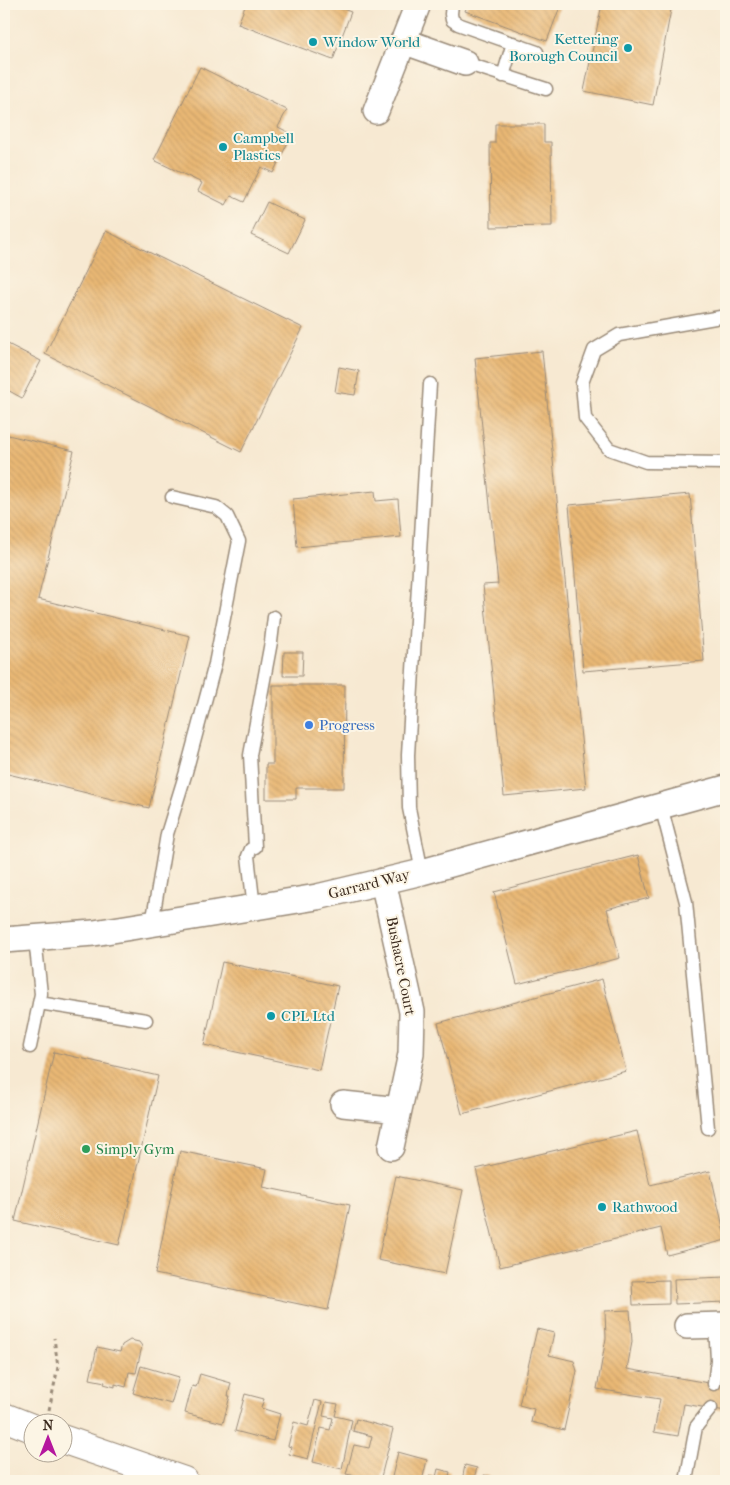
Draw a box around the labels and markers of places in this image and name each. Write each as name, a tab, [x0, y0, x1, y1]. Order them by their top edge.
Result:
place label: Kettering Borough Council	[509, 30, 619, 65]
place label: Window World	[322, 33, 421, 51]
marker: Window World	[307, 36, 319, 48]
marker: Kettering Borough Council	[622, 42, 634, 54]
place label: Campbell Plastics	[233, 129, 294, 164]
marker: Campbell Plastics	[217, 141, 229, 153]
place label: Progress	[319, 716, 375, 734]
marker: Progress	[303, 719, 315, 731]
place label: CPL Ltd	[281, 1007, 336, 1025]
marker: CPL Ltd	[265, 1010, 277, 1022]
place label: Simply Gym	[96, 1140, 175, 1158]
marker: Simply Gym	[80, 1143, 92, 1155]
place label: Rathwood	[612, 1198, 679, 1216]
marker: Rathwood	[596, 1201, 608, 1213]

